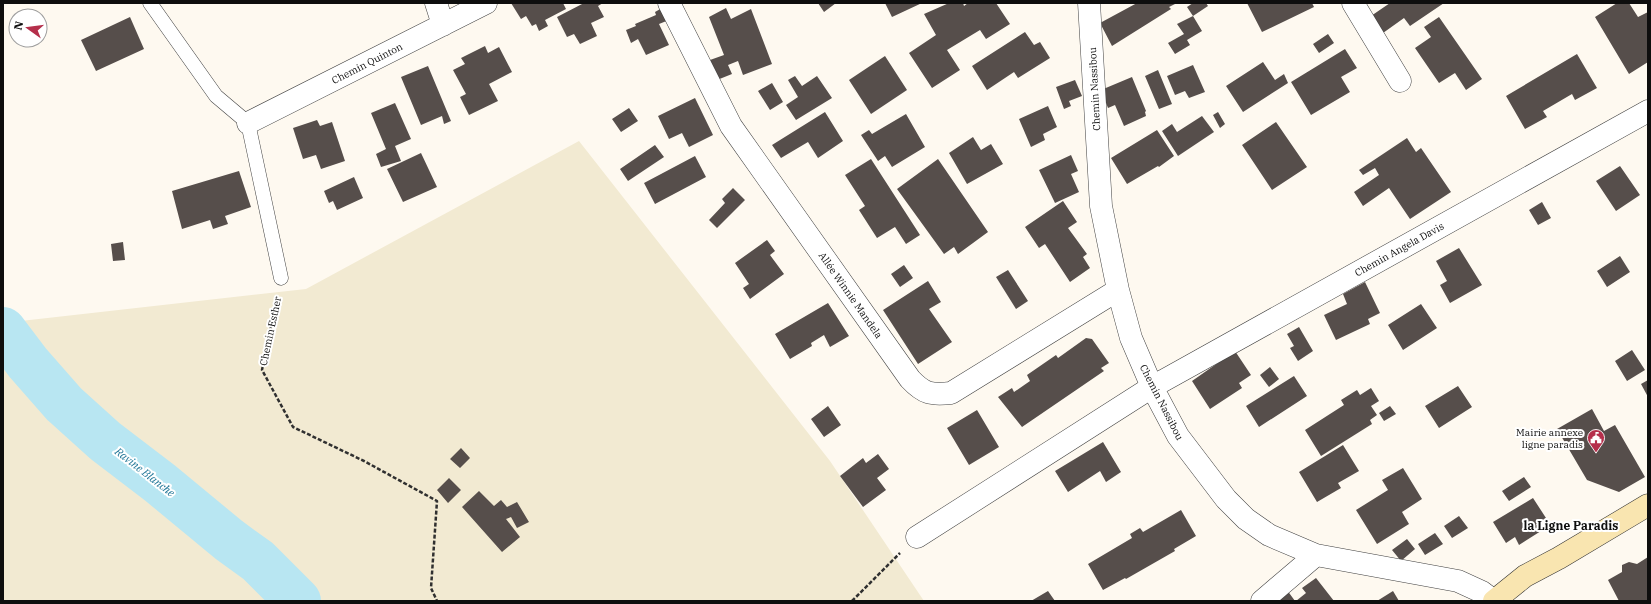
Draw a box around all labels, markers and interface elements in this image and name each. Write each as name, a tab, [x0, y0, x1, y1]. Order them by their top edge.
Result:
north arrow	[8, 8, 48, 48]
text: N	[10, 19, 26, 31]
street label: Chemin Quinton	[330, 40, 405, 87]
street label: Chemin Nassibou	[1086, 47, 1103, 131]
street label: Chemin Angela Davis	[1352, 219, 1446, 279]
street label: Allée Winnie Mandela	[816, 250, 886, 341]
street label: Chemin Esther	[257, 295, 284, 367]
street label: Chemin Nassibou	[1137, 362, 1186, 442]
place label: Mairie annexe ligne paradis	[1516, 426, 1583, 451]
public building icon: Mairie annexe ligne paradis	[1586, 428, 1606, 453]
water label: Ravine Blanche	[111, 444, 178, 500]
district label: la Ligne Paradis	[1524, 518, 1618, 533]

